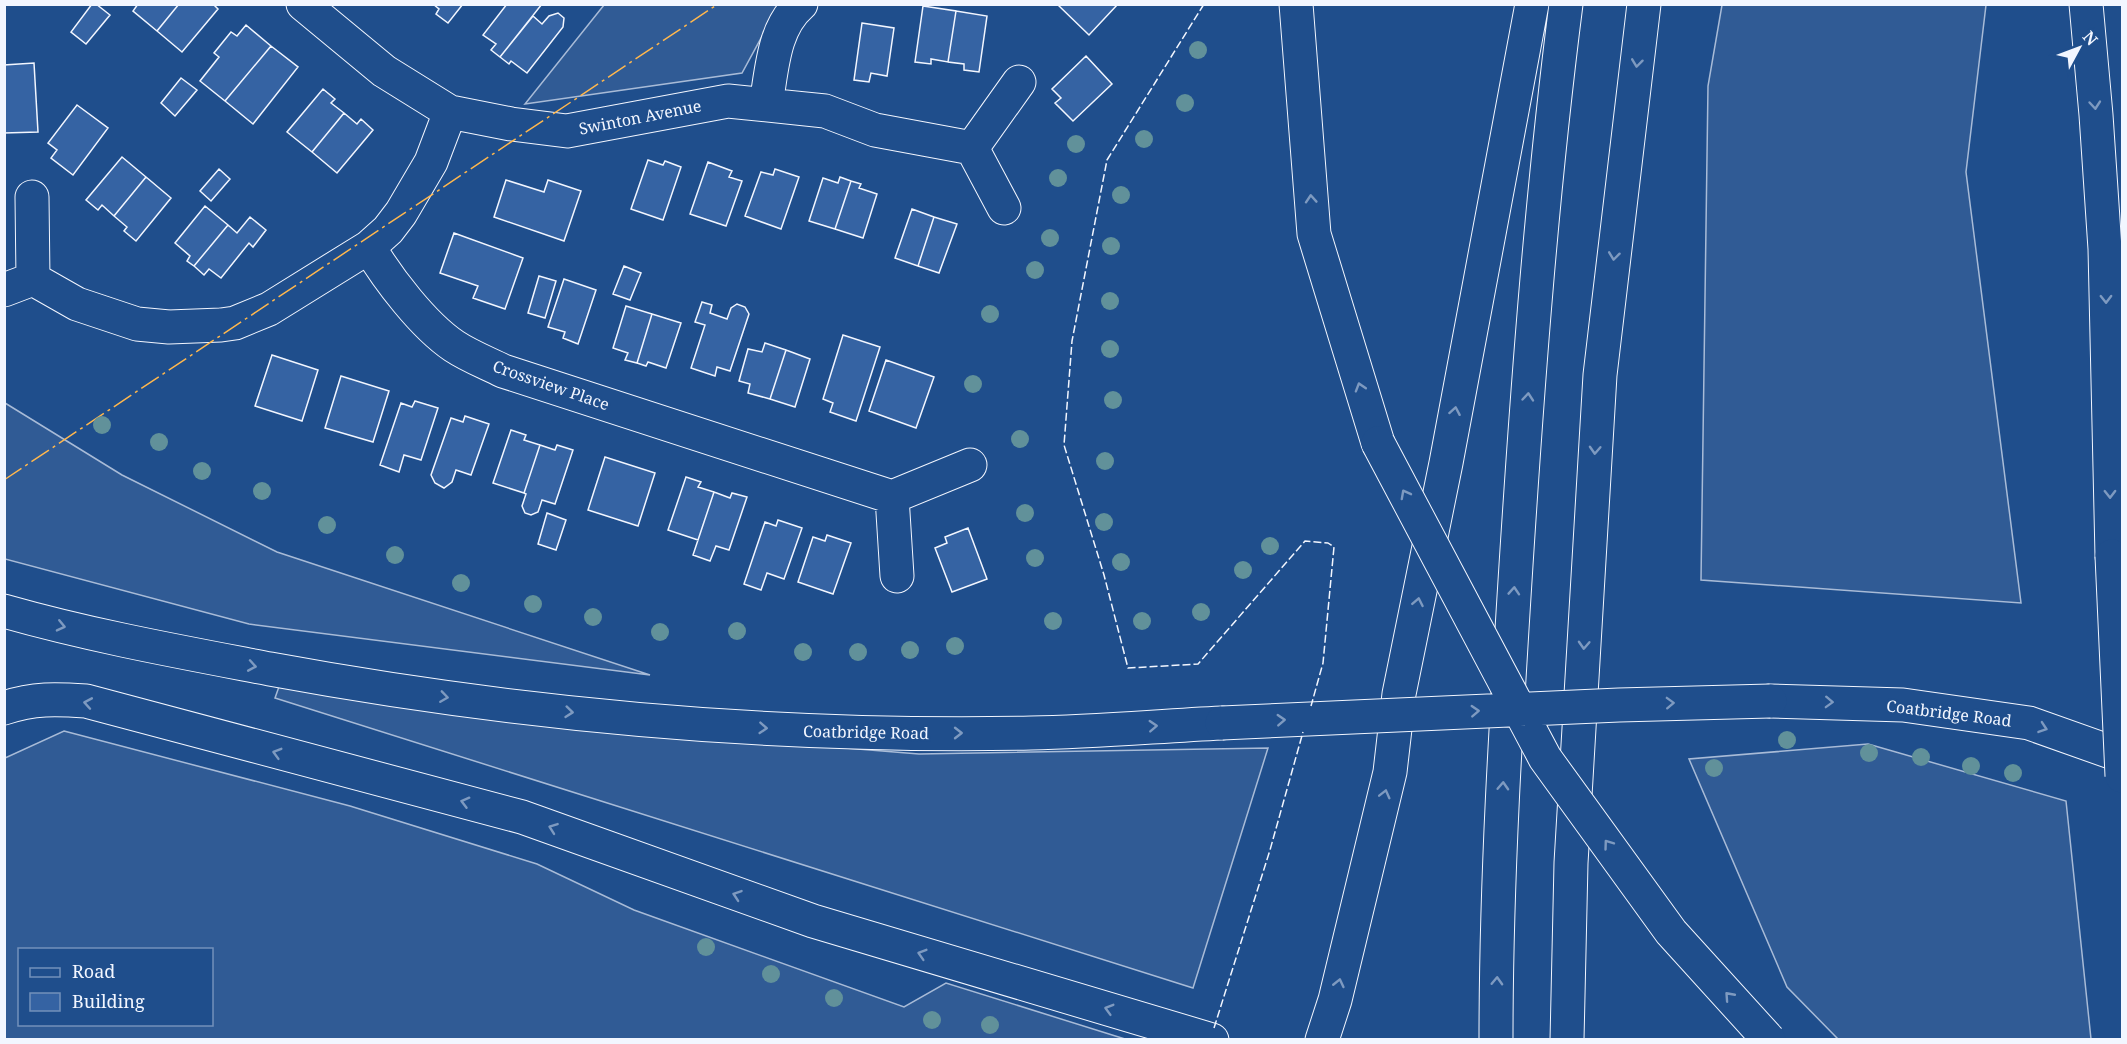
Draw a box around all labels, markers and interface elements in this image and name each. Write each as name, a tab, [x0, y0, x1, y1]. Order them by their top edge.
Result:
north arrow	[2049, 18, 2109, 78]
text: N	[2078, 26, 2103, 50]
one-way arrow	[1631, 58, 1644, 67]
street label: Swinton Avenue	[577, 94, 703, 140]
one-way arrow	[2088, 100, 2101, 109]
one-way arrow	[1305, 194, 1318, 203]
one-way arrow	[1608, 252, 1621, 261]
one-way arrow	[2099, 295, 2112, 304]
street label: Crossview Place	[490, 355, 612, 415]
one-way arrow	[1355, 382, 1367, 393]
one-way arrow	[1521, 392, 1534, 401]
one-way arrow	[1448, 406, 1461, 416]
one-way arrow	[1589, 446, 1602, 455]
one-way arrow	[1401, 490, 1412, 501]
one-way arrow	[2104, 490, 2116, 499]
one-way arrow	[1508, 587, 1521, 596]
one-way arrow	[1411, 597, 1424, 607]
one-way arrow	[56, 619, 66, 632]
one-way arrow	[1577, 640, 1590, 649]
one-way arrow	[247, 659, 257, 671]
one-way arrow	[440, 690, 449, 702]
street label: Coatbridge Road	[1885, 694, 2013, 732]
one-way arrow	[1824, 696, 1833, 709]
one-way arrow	[84, 697, 93, 709]
one-way arrow	[1666, 697, 1675, 710]
one-way arrow	[565, 705, 574, 718]
one-way arrow	[1471, 705, 1480, 718]
one-way arrow	[1276, 713, 1285, 726]
street label: Coatbridge Road	[803, 720, 929, 744]
one-way arrow	[1149, 720, 1158, 733]
one-way arrow	[759, 721, 768, 734]
one-way arrow	[2037, 721, 2048, 734]
one-way arrow	[954, 727, 963, 739]
one-way arrow	[272, 748, 283, 760]
one-way arrow	[1497, 782, 1510, 791]
one-way arrow	[1377, 789, 1390, 799]
one-way arrow	[460, 797, 470, 810]
one-way arrow	[548, 823, 559, 836]
one-way arrow	[1604, 840, 1615, 851]
one-way arrow	[732, 890, 742, 902]
legend	[18, 948, 213, 1026]
one-way arrow	[917, 949, 928, 961]
text: Road	[72, 959, 115, 983]
one-way arrow	[1491, 977, 1504, 986]
one-way arrow	[1332, 979, 1345, 989]
text: Building	[72, 989, 145, 1013]
one-way arrow	[1726, 993, 1737, 1004]
one-way arrow	[1104, 1004, 1115, 1016]

